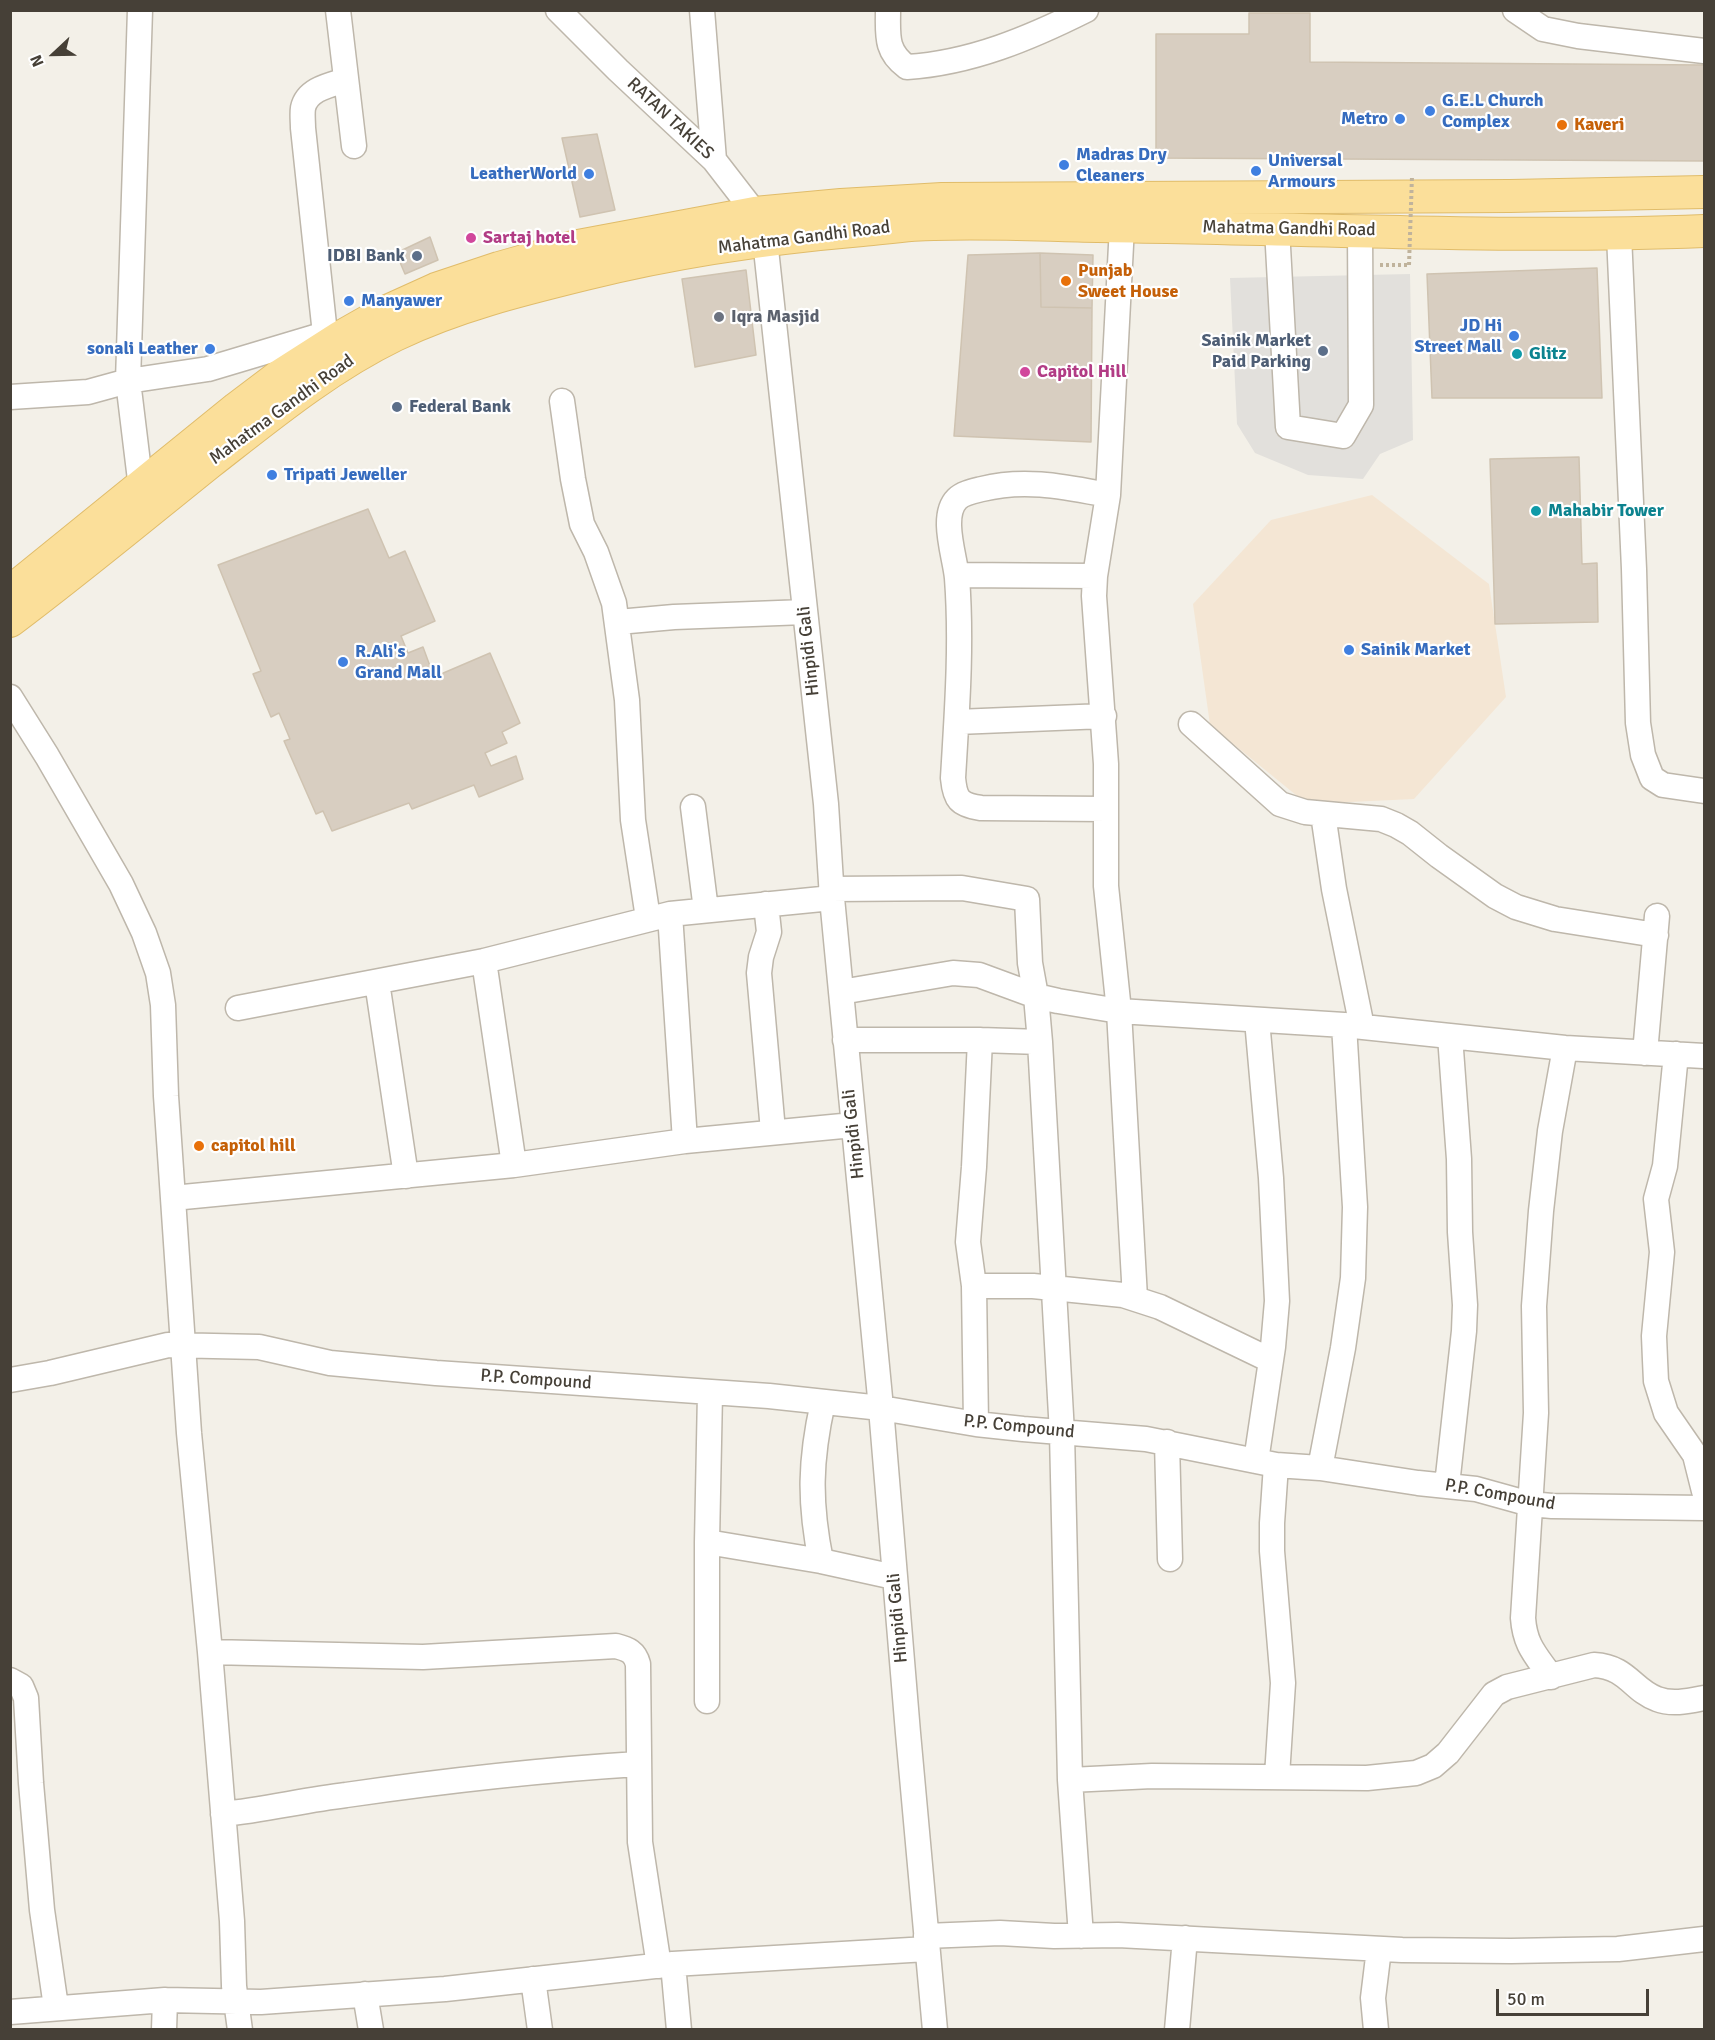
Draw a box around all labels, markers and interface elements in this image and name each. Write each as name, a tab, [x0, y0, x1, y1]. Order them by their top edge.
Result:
north arrow	[24, 24, 84, 84]
text: N	[26, 52, 49, 70]
street label: RATAN TAKIES	[622, 73, 718, 165]
place label: G.E.L Church Complex	[1442, 90, 1544, 132]
marker: G.E.L Church Complex	[1423, 104, 1437, 118]
place label: Metro	[1341, 108, 1388, 130]
marker: Metro	[1393, 112, 1407, 126]
place label: Kaveri	[1574, 114, 1624, 136]
marker: Kaveri	[1555, 118, 1569, 132]
place label: Madras Dry Cleaners	[1076, 144, 1167, 186]
place label: Universal Armours	[1268, 150, 1343, 192]
marker: Madras Dry Cleaners	[1057, 158, 1071, 172]
place label: LeatherWorld	[470, 163, 577, 185]
marker: Universal Armours	[1249, 164, 1263, 178]
marker: LeatherWorld	[582, 167, 596, 181]
street label: Mahatma Gandhi Road	[717, 217, 891, 259]
street label: Mahatma Gandhi Road	[1202, 217, 1376, 241]
place label: Sartaj hotel	[483, 227, 576, 249]
marker: Sartaj hotel	[464, 231, 478, 245]
place label: IDBI Bank	[327, 245, 405, 267]
marker: IDBI Bank	[410, 249, 424, 263]
place label: Punjab Sweet House	[1078, 260, 1178, 302]
marker: Punjab Sweet House	[1059, 274, 1073, 288]
place label: Manyawer	[361, 290, 442, 312]
marker: Manyawer	[342, 294, 356, 308]
place label: Iqra Masjid	[731, 306, 819, 328]
marker: Iqra Masjid	[712, 310, 726, 324]
place label: JD Hi Street Mall	[1414, 315, 1502, 358]
marker: JD Hi Street Mall	[1507, 329, 1521, 343]
place label: Sainik Market Paid Parking	[1202, 330, 1311, 372]
place label: sonali Leather	[87, 338, 198, 360]
marker: sonali Leather	[203, 342, 217, 356]
place label: Glitz	[1529, 343, 1567, 365]
marker: Sainik Market Paid Parking	[1316, 344, 1330, 358]
marker: Glitz	[1510, 347, 1524, 361]
street label: Mahatma Gandhi Road	[206, 350, 358, 470]
place label: Capitol Hill	[1037, 361, 1127, 383]
marker: Capitol Hill	[1018, 365, 1032, 379]
place label: Federal Bank	[409, 396, 511, 418]
marker: Federal Bank	[390, 400, 404, 414]
place label: Tripati Jeweller	[284, 464, 407, 486]
marker: Tripati Jeweller	[265, 468, 279, 482]
place label: Mahabir Tower	[1548, 500, 1664, 522]
marker: Mahabir Tower	[1529, 504, 1543, 518]
street label: Hinpidi Gali	[794, 605, 824, 697]
place label: Sainik Market	[1361, 639, 1470, 661]
place label: R.Ali's Grand Mall	[355, 641, 442, 684]
marker: Sainik Market	[1342, 643, 1356, 657]
marker: R.Ali's Grand Mall	[336, 655, 350, 669]
street label: Hinpidi Gali	[839, 1088, 869, 1180]
place label: capitol hill	[211, 1135, 296, 1157]
marker: capitol hill	[192, 1139, 206, 1153]
street label: P.P. Compound	[480, 1365, 592, 1395]
street label: P.P. Compound	[962, 1410, 1076, 1444]
street label: P.P. Compound	[1443, 1475, 1557, 1515]
street label: Hinpidi Gali	[883, 1572, 913, 1664]
scale bar	[1499, 1977, 1652, 2015]
text: 50 m	[1507, 1988, 1545, 2010]

